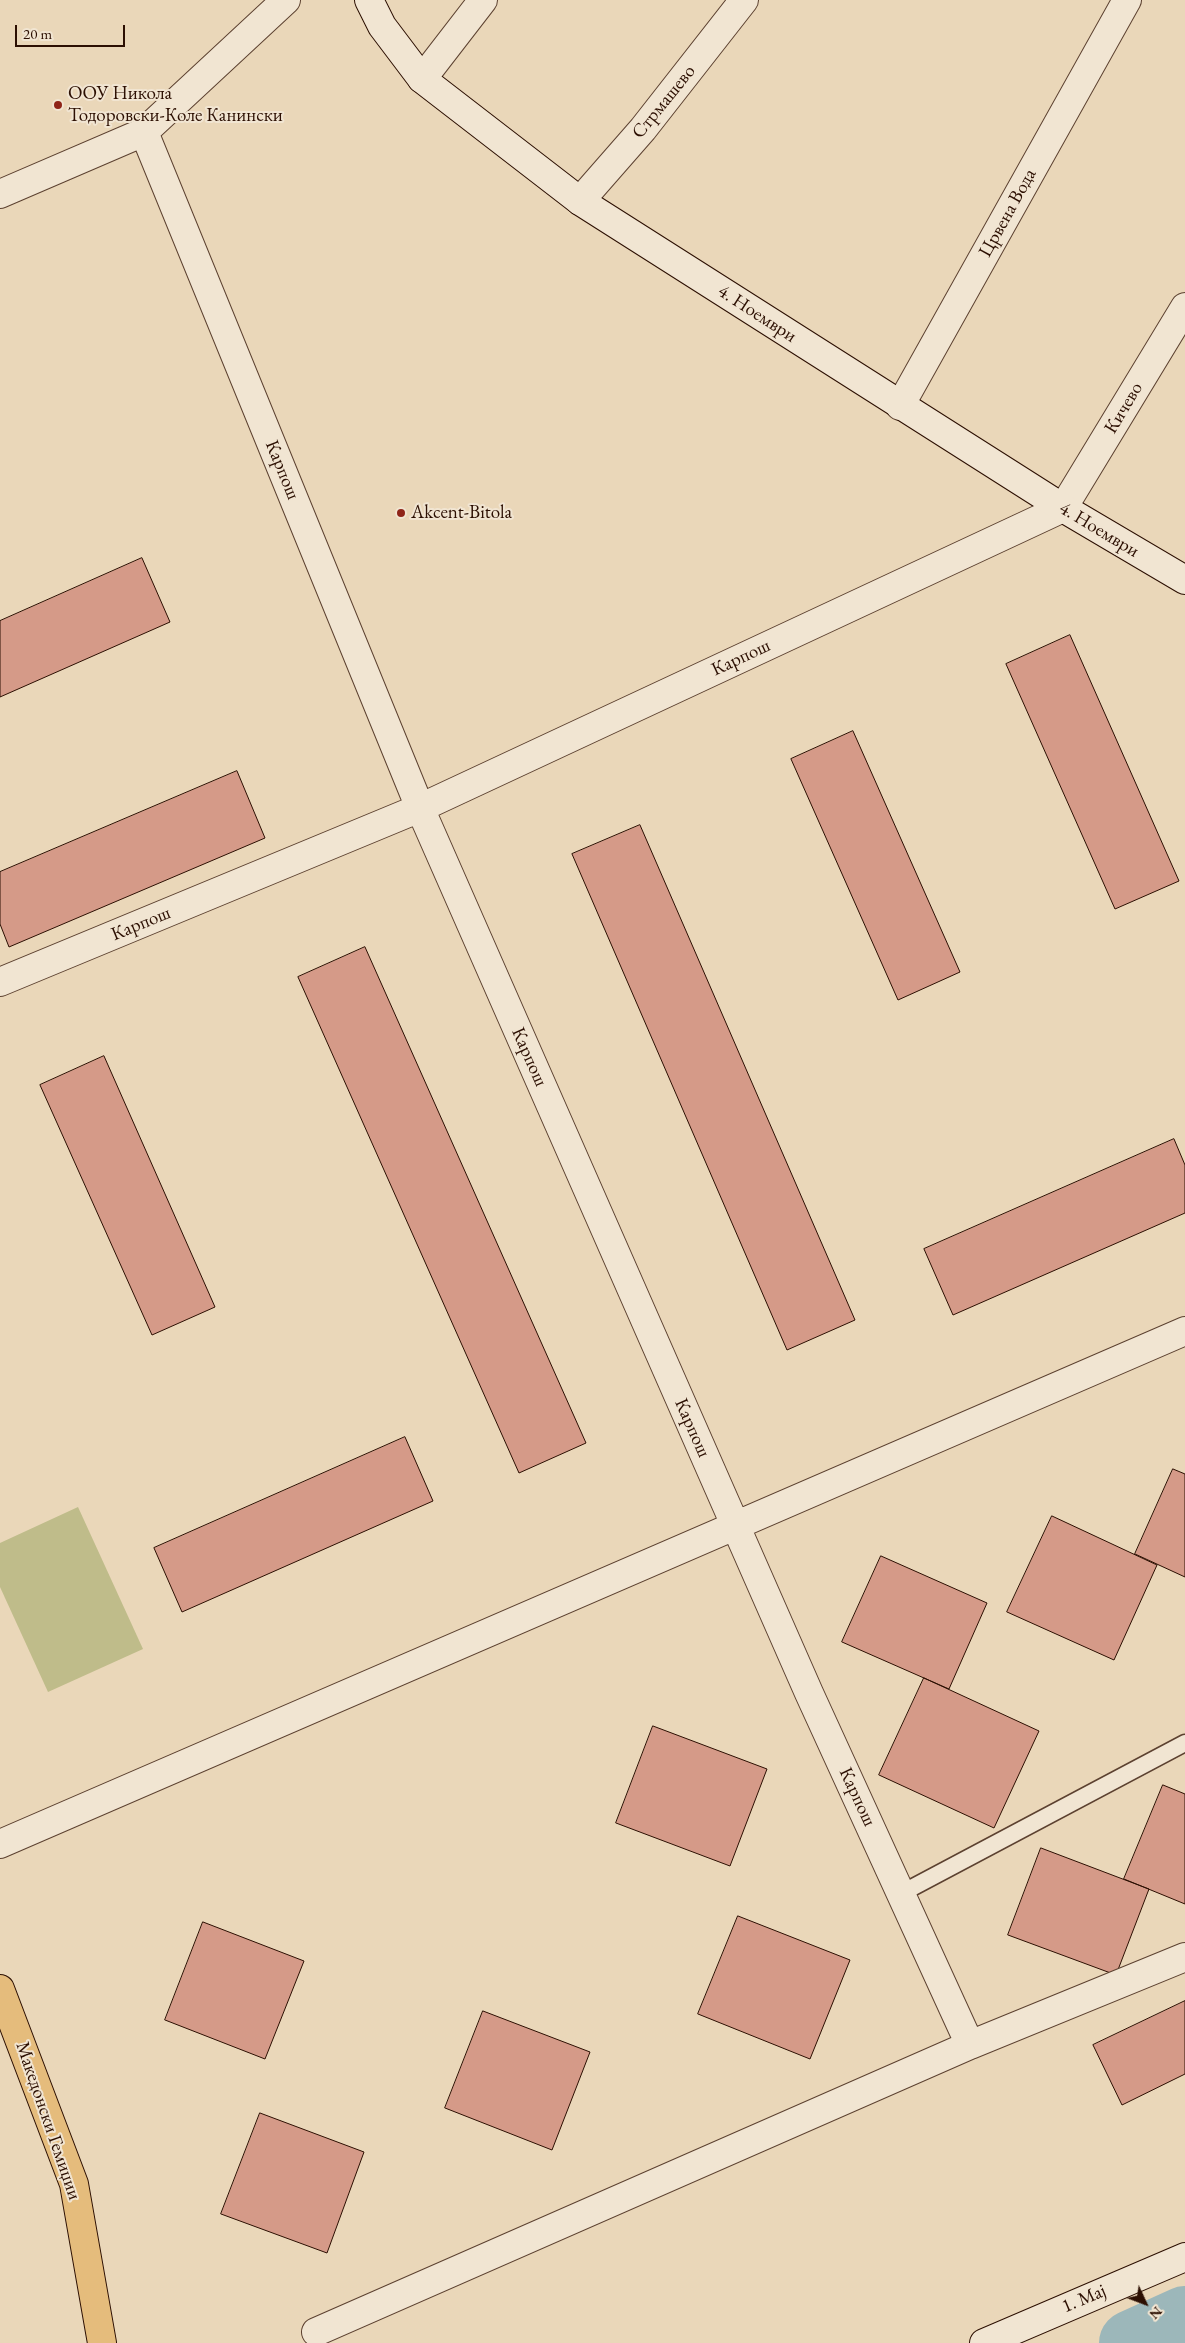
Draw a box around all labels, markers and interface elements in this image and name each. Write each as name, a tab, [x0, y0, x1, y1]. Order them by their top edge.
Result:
scale bar	[18, 15, 128, 47]
text: 20 m	[23, 24, 52, 43]
street label: Стрмашево	[627, 60, 701, 144]
place label: ООУ Никола Тодоровски-Коле Канински	[68, 83, 283, 127]
marker: ООУ Никола Тодоровски-Коле Канински	[52, 99, 64, 111]
street label: Црвена Вода	[974, 165, 1042, 261]
street label: 4. Ноември	[713, 280, 801, 348]
street label: Кичево	[1100, 378, 1148, 438]
street label: Карпош	[260, 437, 304, 503]
street label: 4. Ноември	[1055, 497, 1143, 563]
place label: Akcent-Bitola	[411, 502, 512, 524]
marker: Akcent-Bitola	[395, 507, 407, 519]
street label: Карпош	[708, 635, 774, 681]
street label: Карпош	[108, 902, 174, 946]
street label: Карпош	[506, 1024, 552, 1090]
street label: Карпош	[669, 1395, 715, 1461]
street label: Карпош	[834, 1764, 880, 1830]
street label: Македонски Гемиџии	[10, 2039, 86, 2203]
north arrow	[1120, 2278, 1170, 2328]
street label: 1. Мај	[1059, 2280, 1109, 2318]
text: N	[1146, 2303, 1166, 2324]

